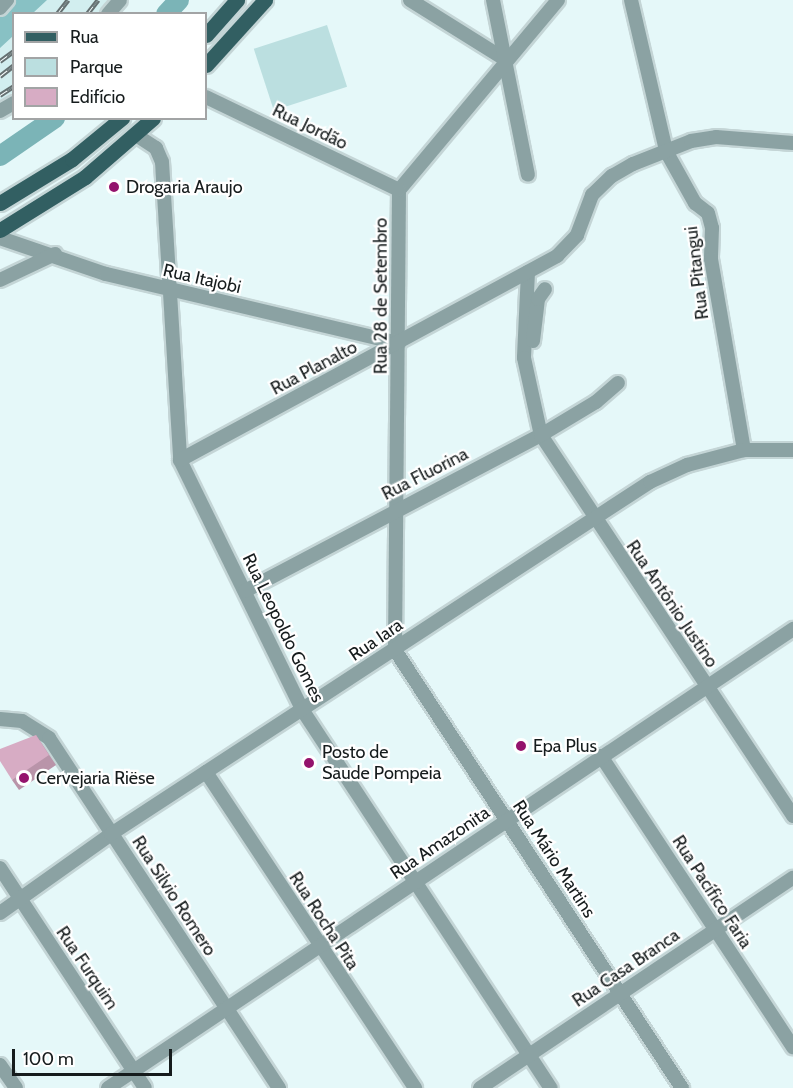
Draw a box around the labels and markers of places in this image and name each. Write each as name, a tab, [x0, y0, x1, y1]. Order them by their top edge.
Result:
place label: Drogaria Araujo	[126, 176, 243, 198]
marker: Drogaria Araujo	[107, 180, 121, 194]
place label: Epa Plus	[533, 735, 597, 757]
marker: Epa Plus	[514, 739, 528, 753]
place label: Posto de Saude Pompeia	[322, 742, 441, 784]
marker: Posto de Saude Pompeia	[300, 754, 318, 772]
place label: Cervejaria Riëse	[36, 767, 155, 789]
marker: Cervejaria Riëse	[17, 771, 31, 785]

